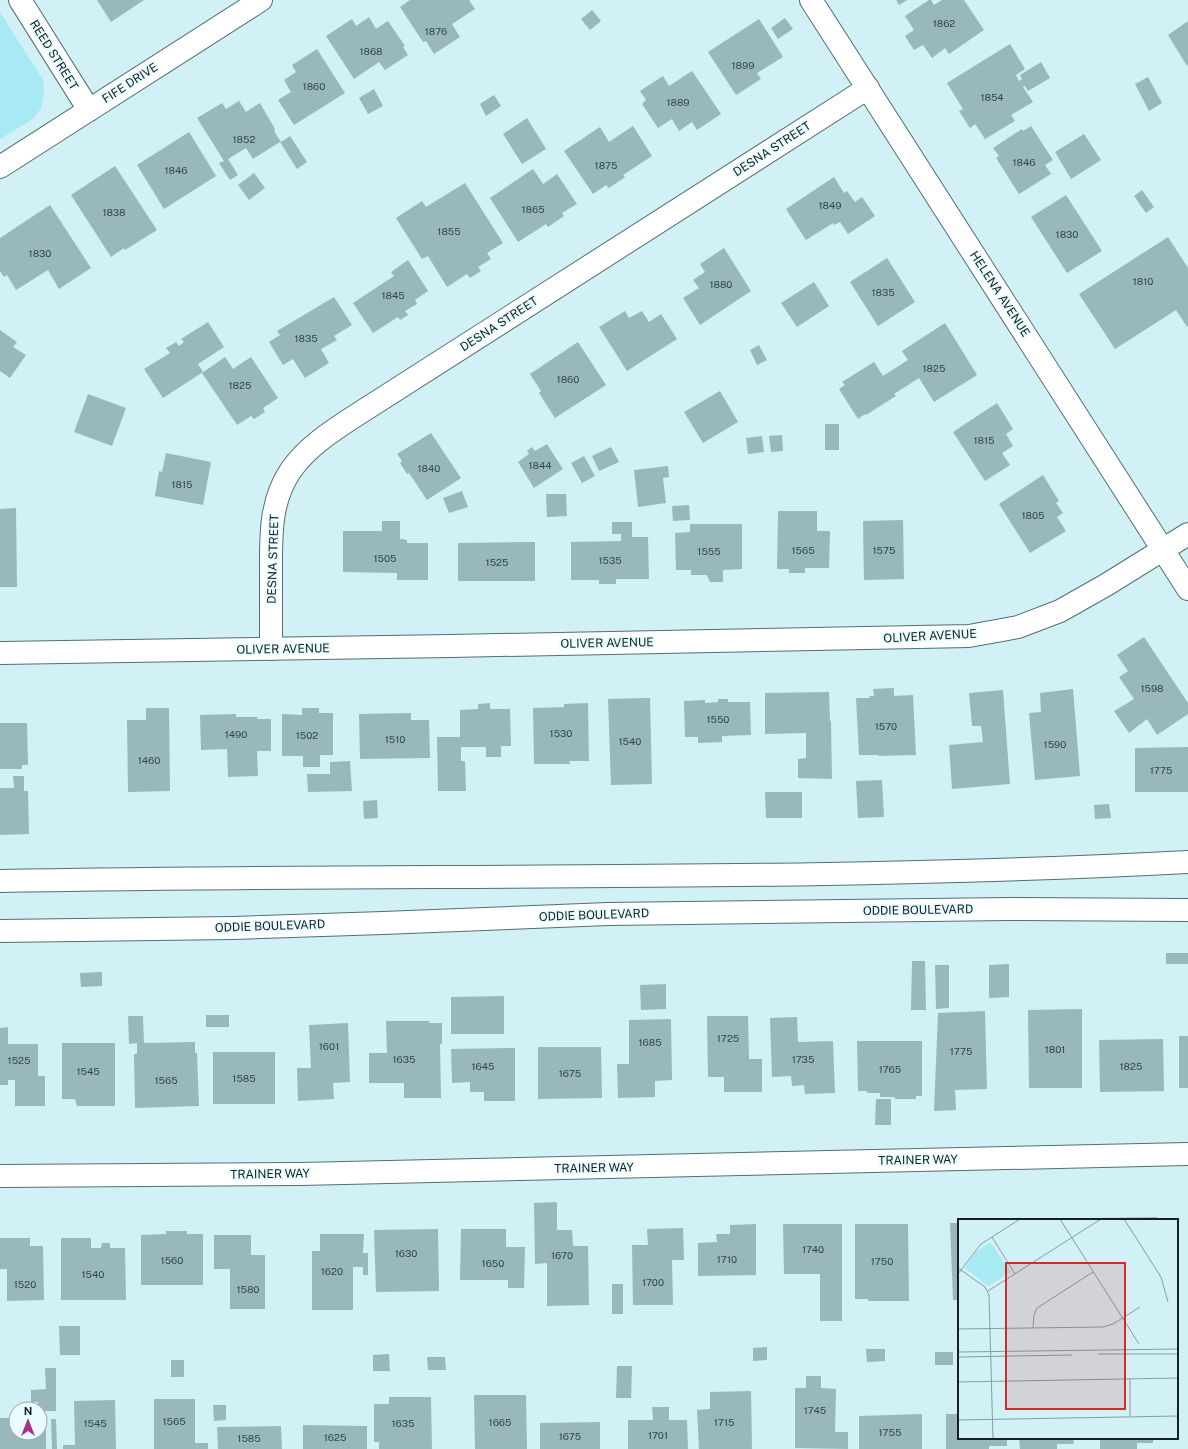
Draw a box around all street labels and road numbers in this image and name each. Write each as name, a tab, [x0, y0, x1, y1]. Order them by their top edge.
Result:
street label: REED STREET	[27, 17, 81, 93]
street label: FIFE DRIVE	[100, 60, 160, 106]
street label: DESNA STREET	[731, 119, 813, 179]
street label: HELENA AVENUE	[967, 249, 1033, 339]
street label: DESNA STREET	[458, 294, 540, 354]
street label: DESNA STREET	[264, 514, 282, 604]
street label: OLIVER AVENUE	[883, 627, 977, 645]
street label: OLIVER AVENUE	[560, 635, 654, 651]
street label: OLIVER AVENUE	[236, 641, 330, 657]
street label: ODDIE BOULEVARD	[863, 902, 973, 918]
street label: ODDIE BOULEVARD	[539, 906, 649, 924]
street label: ODDIE BOULEVARD	[215, 917, 325, 935]
street label: TRAINER WAY	[878, 1152, 959, 1168]
street label: TRAINER WAY	[554, 1160, 635, 1176]
street label: TRAINER WAY	[230, 1166, 311, 1182]

